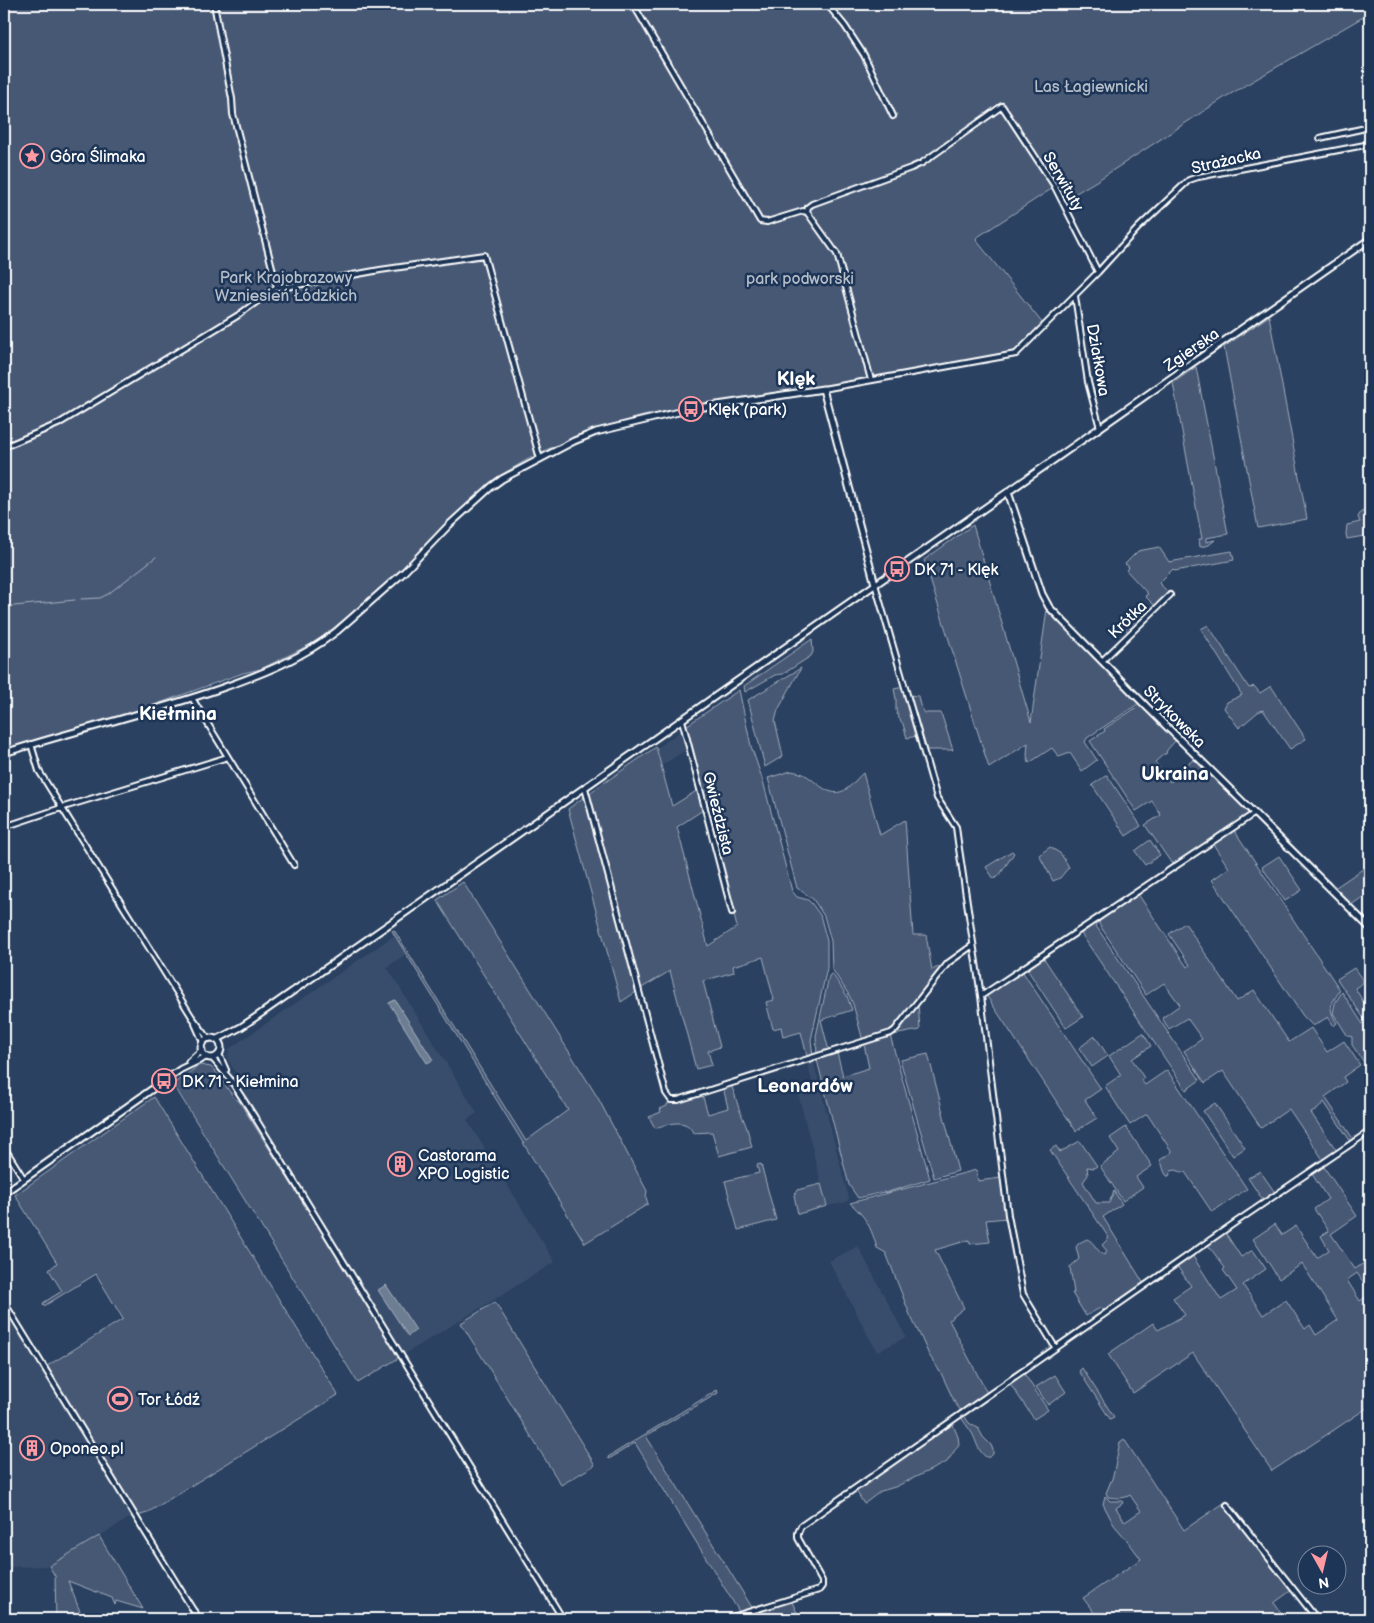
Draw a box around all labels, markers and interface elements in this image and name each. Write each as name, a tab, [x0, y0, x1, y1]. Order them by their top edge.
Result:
park label: Las Łagiewnicki	[1034, 78, 1148, 97]
place icon: Góra Ślimaka	[19, 143, 45, 169]
street label: Strażacka	[1190, 144, 1263, 179]
place label: Góra Ślimaka	[50, 146, 146, 167]
street label: Serwituty	[1038, 149, 1088, 215]
park label: Park Krajobrazowy Wzniesień Łódzkich	[215, 269, 357, 306]
park label: park podworski	[746, 270, 854, 289]
street label: Działkowa	[1082, 323, 1113, 398]
street label: Zgierska	[1160, 324, 1223, 377]
district label: Klęk	[777, 368, 815, 391]
bus stop icon: Klęk (park)	[678, 396, 704, 422]
place label: Klęk (park)	[708, 401, 787, 420]
bus stop icon: DK 71 - Klęk	[884, 556, 910, 582]
place label: DK 71 - Klęk	[914, 561, 998, 580]
street label: Krótka	[1105, 597, 1151, 643]
street label: Strykowska	[1139, 682, 1209, 752]
district label: Kiełmina	[139, 703, 217, 726]
district label: Ukraina	[1141, 763, 1209, 786]
street label: Gwieździsta	[698, 770, 737, 857]
bus stop icon: DK 71 - Kiełmina	[151, 1068, 177, 1094]
place label: DK 71 - Kiełmina	[182, 1073, 299, 1092]
district label: Leonardów	[757, 1075, 853, 1098]
place label: Castorama XPO Logistic	[417, 1147, 510, 1184]
building icon: Castorama XPO Logistic	[387, 1151, 413, 1177]
sports icon: Tor Łódź	[107, 1386, 133, 1412]
place label: Tor Łódź	[138, 1391, 200, 1410]
building icon: Oponeo.pl	[19, 1435, 45, 1461]
place label: Oponeo.pl	[50, 1440, 124, 1459]
north arrow	[1296, 1546, 1346, 1596]
text: N	[1317, 1573, 1330, 1592]

